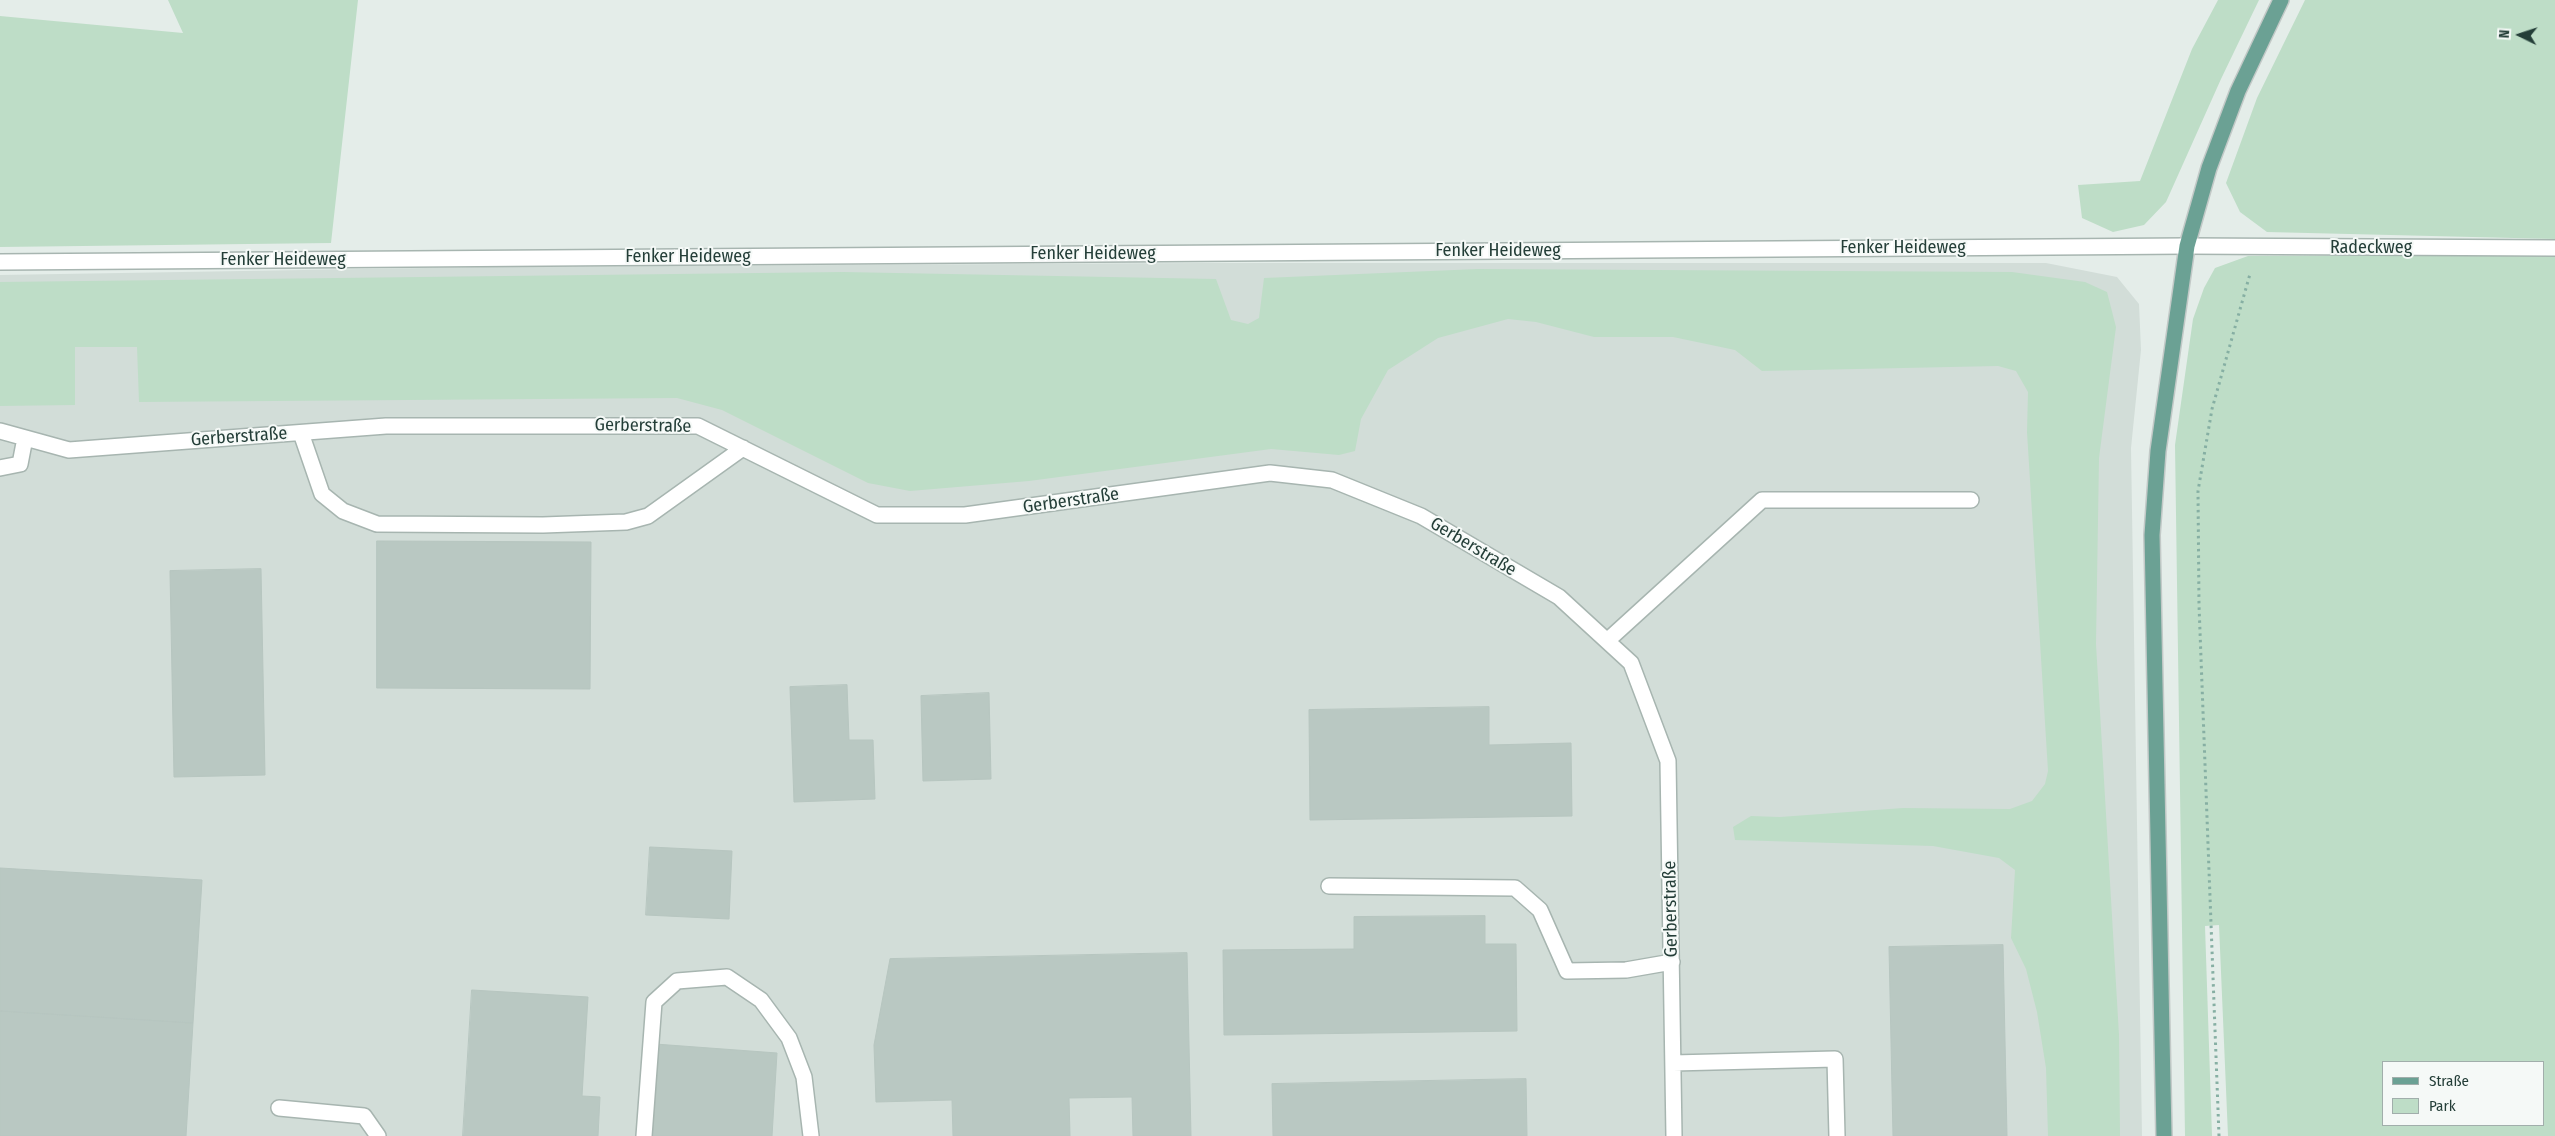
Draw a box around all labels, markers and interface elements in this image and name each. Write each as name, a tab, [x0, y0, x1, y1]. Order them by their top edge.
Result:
north arrow	[2495, 10, 2545, 60]
text: N	[2496, 29, 2513, 39]
street label: Fenker Heideweg	[1840, 237, 1966, 259]
street label: Radeckweg	[2330, 237, 2412, 259]
street label: Fenker Heideweg	[1435, 240, 1561, 262]
street label: Fenker Heideweg	[1030, 243, 1156, 265]
street label: Fenker Heideweg	[625, 246, 751, 268]
street label: Fenker Heideweg	[220, 249, 346, 271]
street label: Gerberstraße	[595, 414, 691, 438]
street label: Gerberstraße	[190, 423, 288, 451]
street label: Gerberstraße	[1022, 484, 1120, 518]
street label: Gerberstraße	[1426, 513, 1520, 581]
street label: Gerberstraße	[1659, 861, 1683, 957]
legend	[2382, 1061, 2545, 1126]
text: Straße	[2429, 1072, 2469, 1090]
text: Park	[2429, 1097, 2456, 1115]

